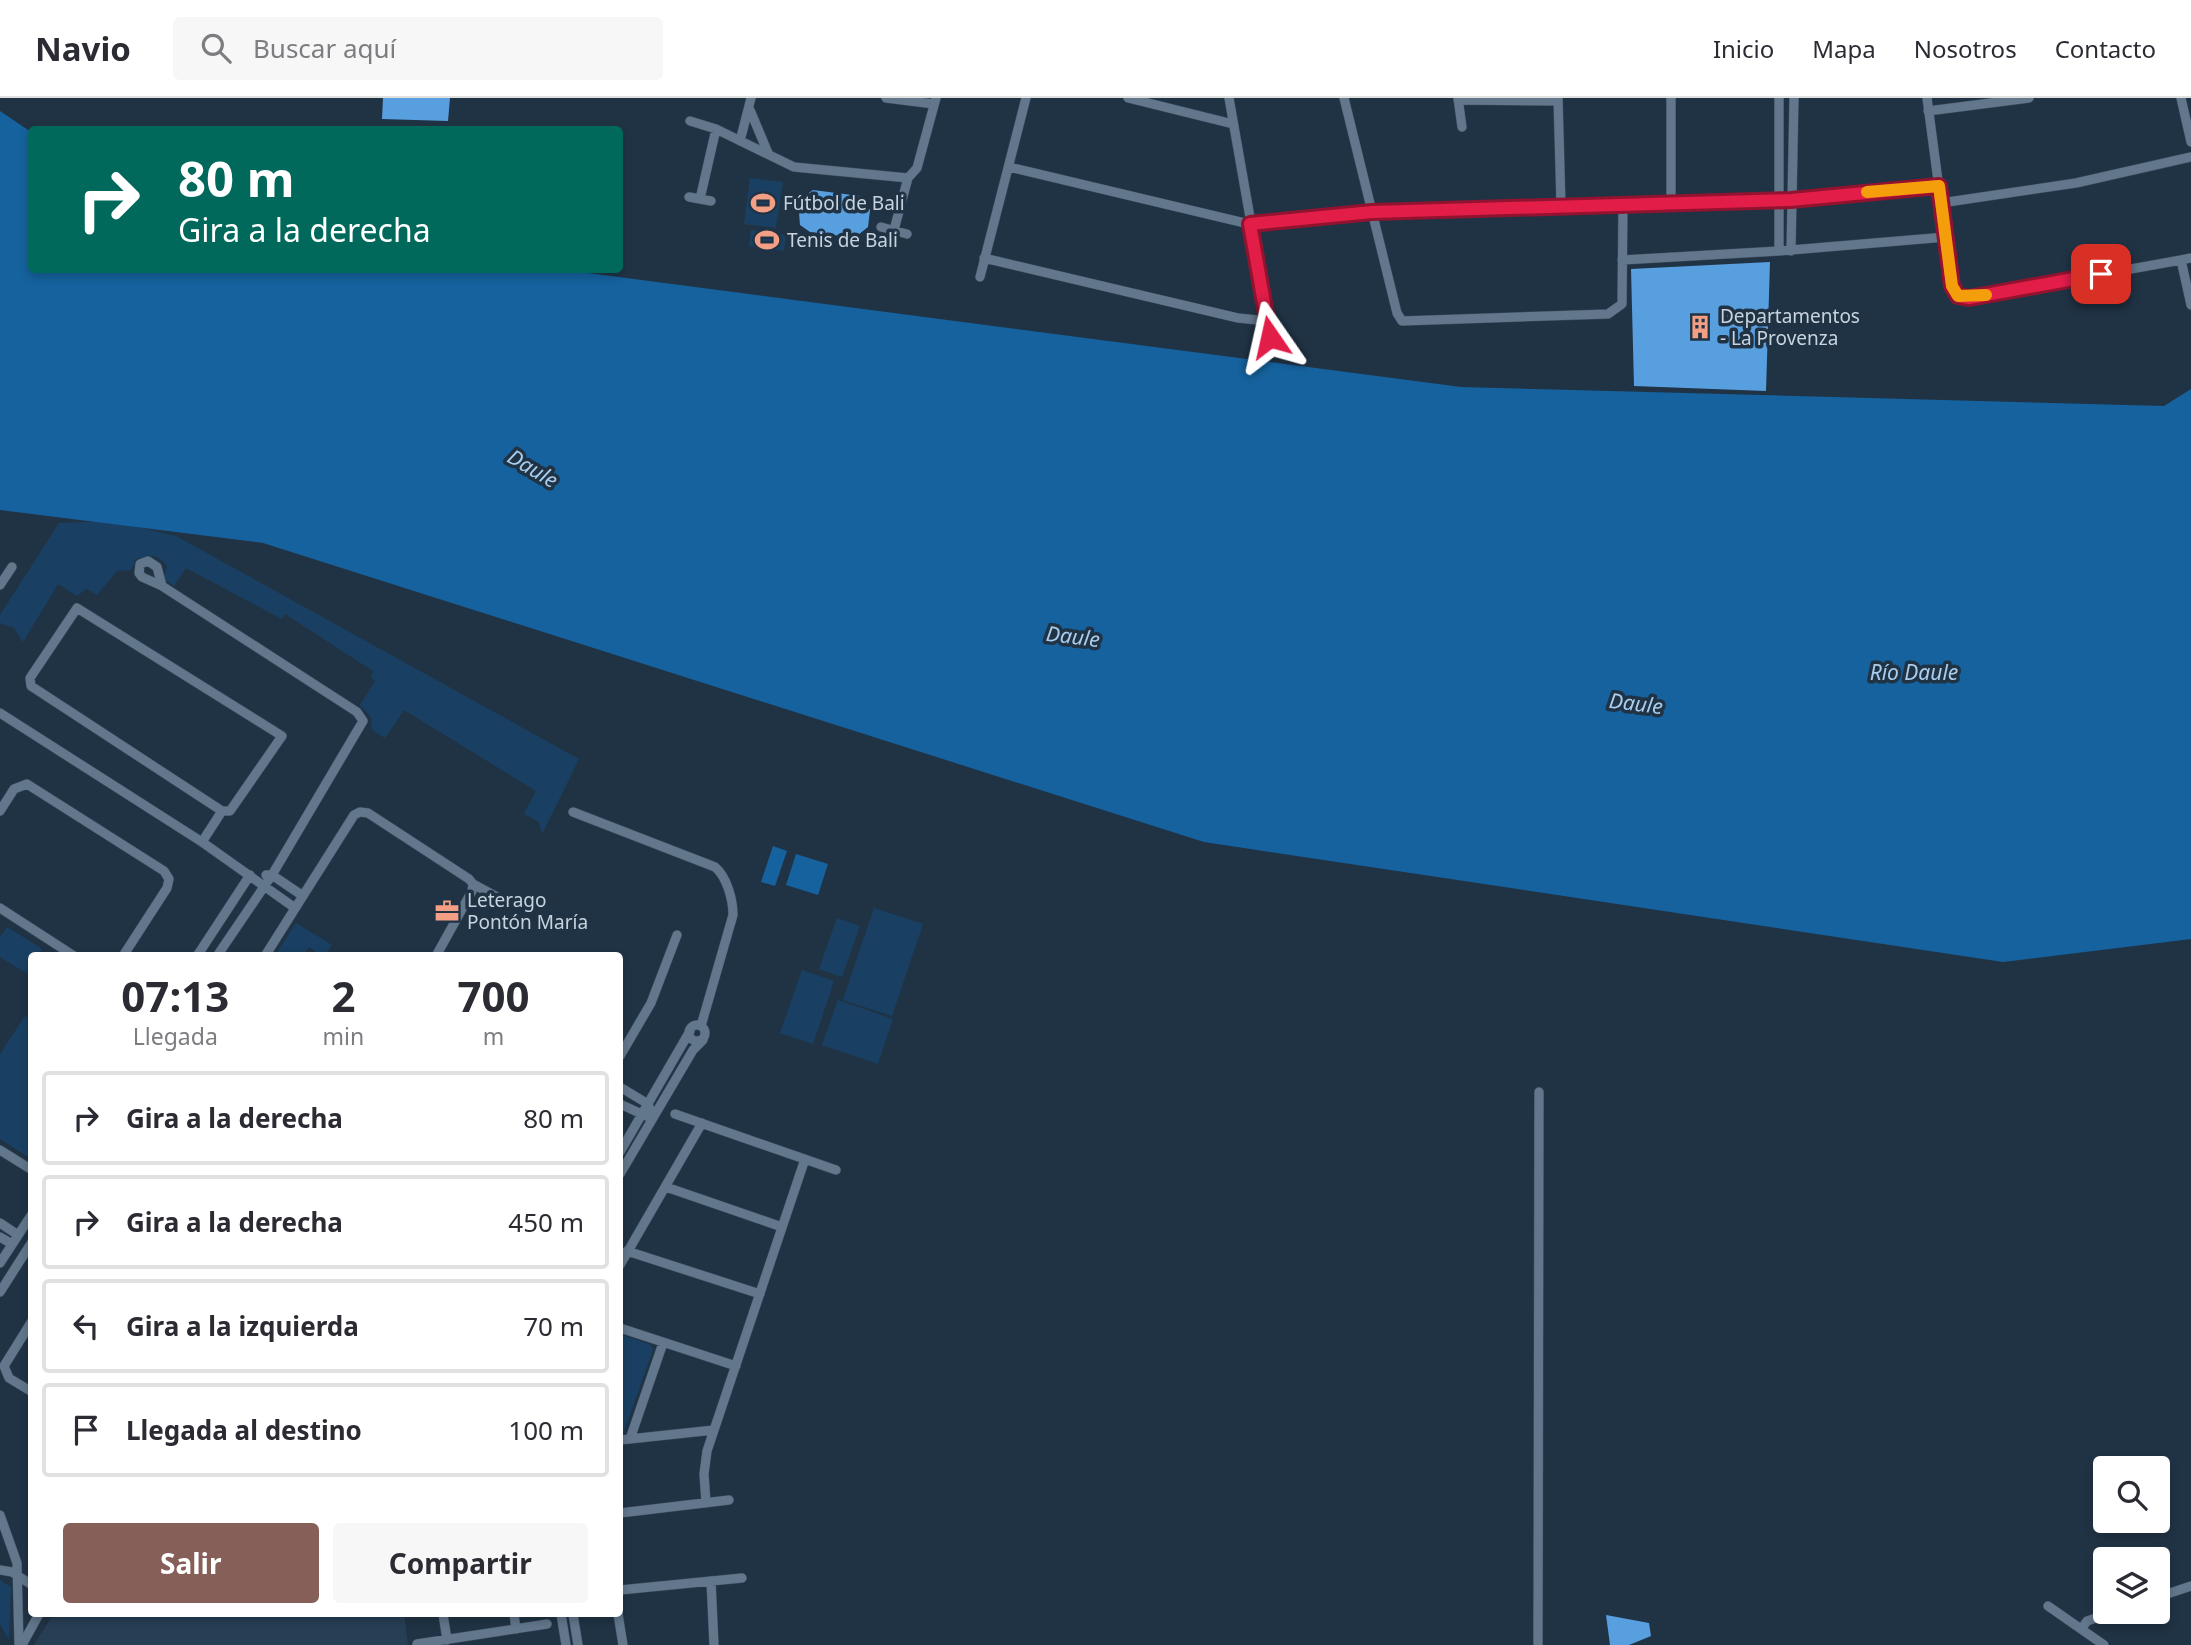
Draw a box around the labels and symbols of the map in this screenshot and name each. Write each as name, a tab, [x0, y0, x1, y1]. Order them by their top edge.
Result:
sports icon: Fútbol de Bali	[749, 189, 777, 217]
place label: Fútbol de Bali	[783, 190, 905, 216]
sports icon: Tenis de Bali	[753, 226, 781, 254]
place label: Tenis de Bali	[787, 227, 898, 253]
pin	[2071, 244, 2131, 304]
position arrow	[1233, 300, 1307, 374]
place label: Departamentos - La Provenza	[1720, 303, 1860, 351]
building icon: Departamentos - La Provenza	[1686, 313, 1714, 341]
water label: Daule	[503, 442, 563, 494]
water label: Daule	[1044, 619, 1102, 653]
water label: Río Daule	[1870, 658, 1958, 686]
water label: Daule	[1607, 686, 1665, 720]
place label: Leterago Pontón María	[467, 887, 588, 935]
office icon: Leterago Pontón María	[433, 897, 461, 925]

